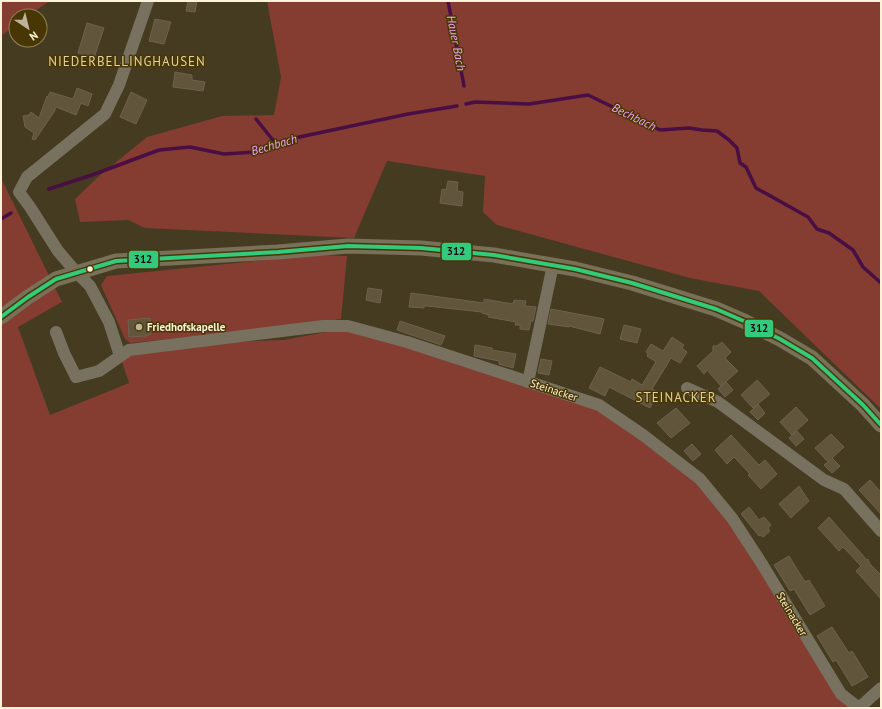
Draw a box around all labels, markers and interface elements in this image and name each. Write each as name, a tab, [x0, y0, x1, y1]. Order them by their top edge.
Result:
north arrow	[8, 8, 48, 48]
water label: Hauer Bach	[444, 14, 469, 72]
text: N	[27, 28, 41, 44]
district label: NIEDERBELLINGHAUSEN	[48, 53, 206, 70]
water label: Bechbach	[610, 99, 659, 134]
water label: Bechbach	[249, 131, 299, 158]
line badge: 312	[441, 242, 472, 261]
text: 312	[447, 244, 465, 258]
line badge: 312	[128, 250, 159, 269]
text: 312	[134, 252, 152, 266]
unlabelled marker	[85, 264, 95, 274]
line badge: 312	[744, 319, 774, 338]
place label: Friedhofskapelle	[147, 320, 226, 334]
text: 312	[750, 321, 768, 335]
marker: Friedhofskapelle	[134, 322, 144, 332]
street label: Steinacker	[529, 376, 580, 404]
district label: STEINACKER	[636, 389, 716, 406]
street label: Steinacker	[773, 589, 811, 639]

